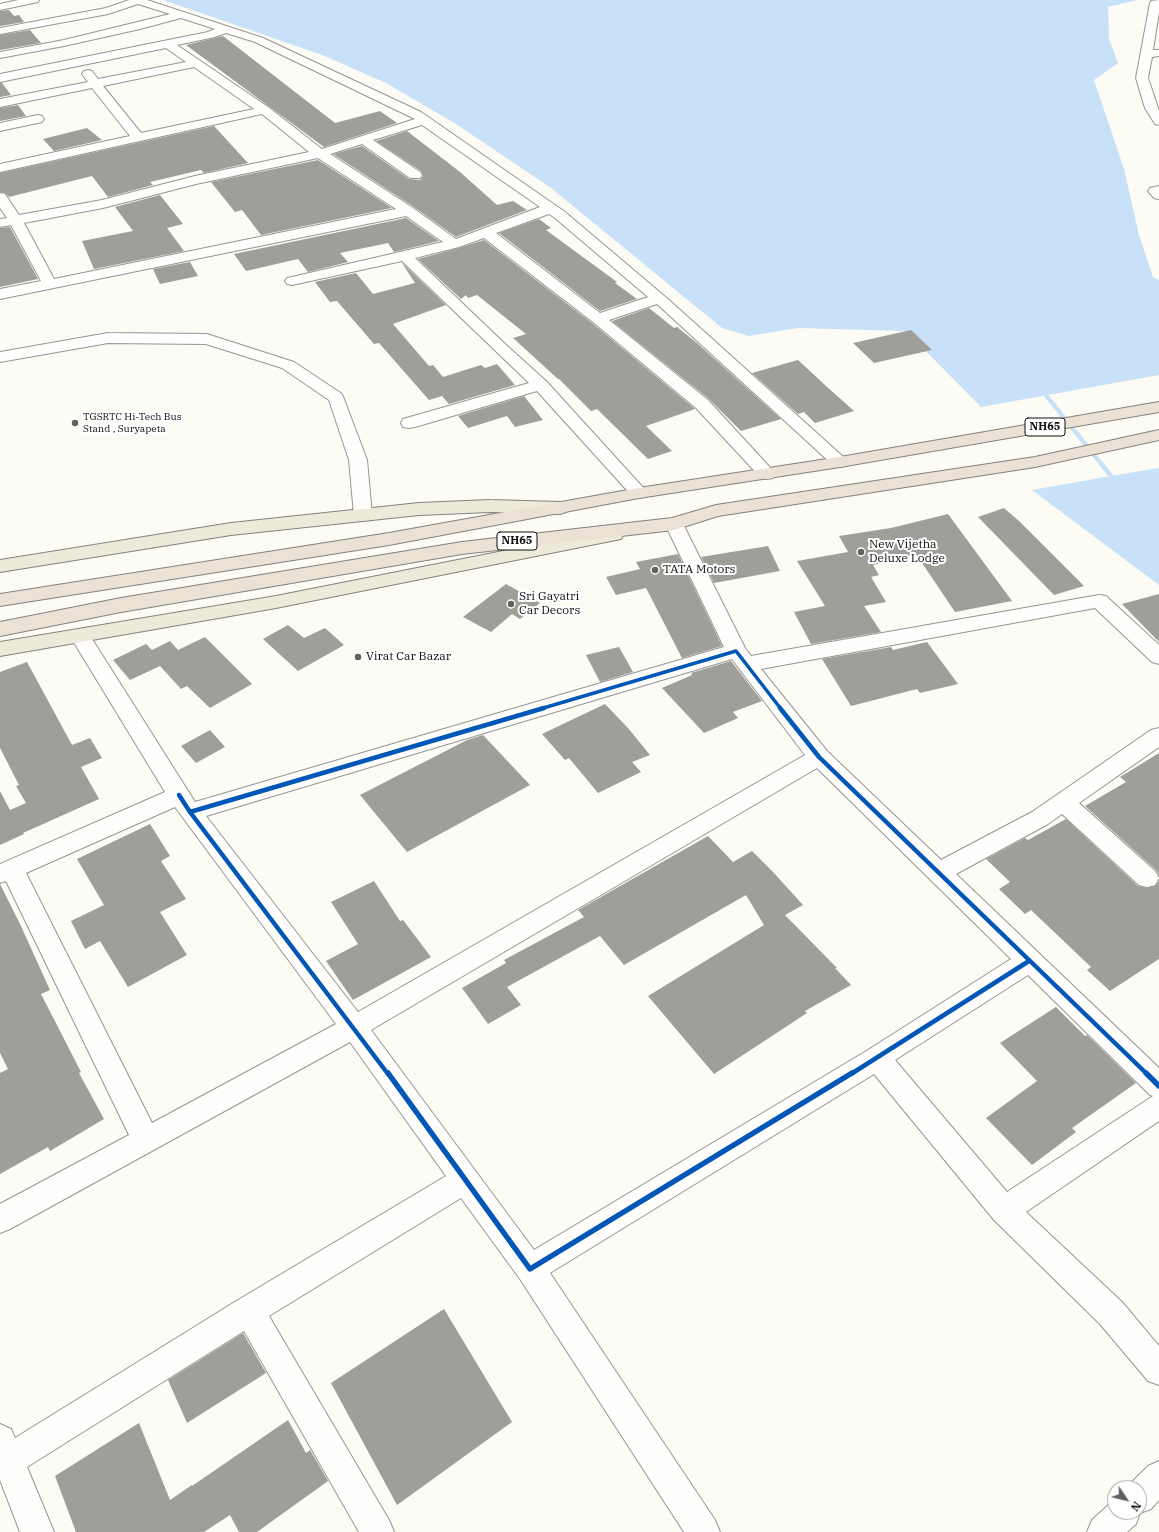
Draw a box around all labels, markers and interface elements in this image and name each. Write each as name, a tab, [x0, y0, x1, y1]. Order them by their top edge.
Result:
place label: TGSRTC Hi-Tech Bus Stand , Suryapeta	[83, 411, 182, 434]
marker: TGSRTC Hi-Tech Bus Stand , Suryapeta	[70, 418, 80, 428]
road number: NH65	[1025, 418, 1065, 436]
road number: NH65	[497, 532, 537, 550]
place label: New Vijetha Deluxe Lodge	[869, 538, 945, 566]
marker: New Vijetha Deluxe Lodge	[856, 547, 866, 557]
place label: TATA Motors	[663, 563, 735, 577]
marker: TATA Motors	[650, 565, 660, 575]
place label: Sri Gayatri Car Decors	[519, 590, 580, 618]
marker: Sri Gayatri Car Decors	[506, 599, 516, 609]
place label: Virat Car Bazar	[366, 650, 451, 664]
marker: Virat Car Bazar	[353, 652, 363, 662]
north arrow	[1107, 1480, 1147, 1520]
text: N	[1128, 1499, 1144, 1514]

